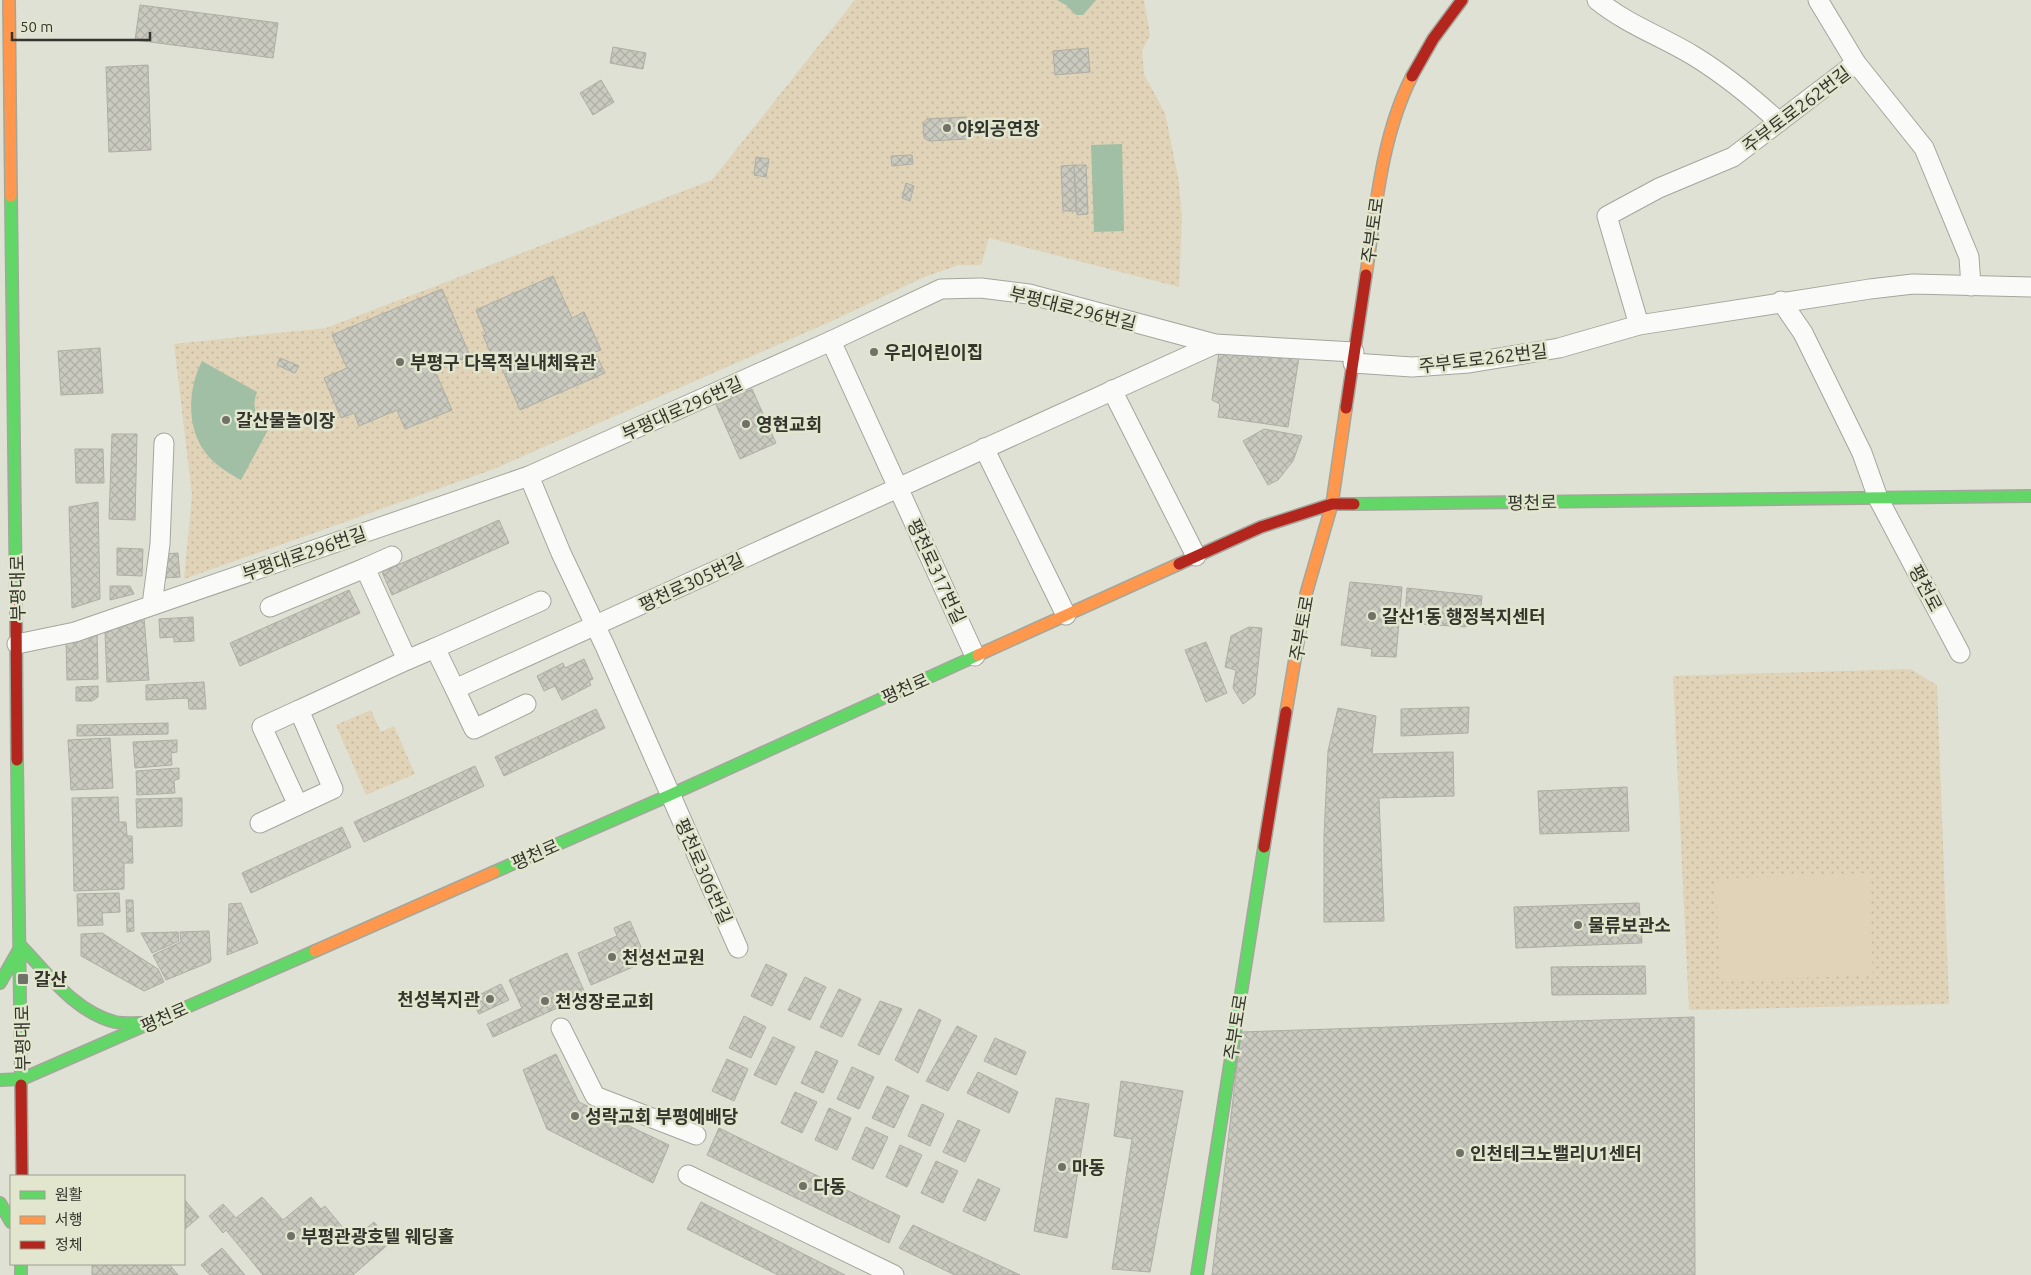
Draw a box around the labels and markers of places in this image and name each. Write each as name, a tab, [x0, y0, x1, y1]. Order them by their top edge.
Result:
place label: 야외공연장	[957, 118, 1040, 138]
marker: 야외공연장	[941, 122, 953, 134]
place label: 우리어린이집	[884, 342, 983, 362]
marker: 우리어린이집	[868, 346, 880, 358]
place label: 부평구 다목적실내체육관	[410, 352, 597, 372]
marker: 부평구 다목적실내체육관	[394, 356, 406, 368]
place label: 갈산물놀이장	[236, 410, 336, 430]
marker: 갈산물놀이장	[220, 414, 232, 426]
place label: 영현교회	[756, 414, 822, 434]
marker: 영현교회	[740, 418, 752, 430]
place label: 갈산1동 행정복지센터	[1382, 606, 1545, 626]
marker: 갈산1동 행정복지센터	[1366, 610, 1378, 622]
place label: 물류보관소	[1588, 915, 1671, 935]
marker: 물류보관소	[1572, 919, 1584, 931]
place label: 천성선교원	[622, 947, 705, 967]
marker: 천성선교원	[606, 951, 618, 963]
place label: 갈산	[34, 969, 68, 989]
marker: 갈산	[16, 972, 30, 986]
place label: 천성복지관	[397, 989, 480, 1009]
place label: 천성장로교회	[555, 991, 654, 1011]
marker: 천성복지관	[484, 993, 496, 1005]
marker: 천성장로교회	[539, 995, 551, 1007]
place label: 성락교회 부평예배당	[585, 1106, 738, 1126]
marker: 성락교회 부평예배당	[569, 1110, 581, 1122]
place label: 인천테크노밸리U1센터	[1470, 1143, 1642, 1163]
marker: 인천테크노밸리U1센터	[1454, 1147, 1466, 1159]
place label: 마동	[1072, 1157, 1105, 1177]
marker: 마동	[1056, 1161, 1068, 1173]
place label: 다동	[813, 1176, 846, 1196]
marker: 다동	[797, 1180, 809, 1192]
place label: 부평관광호텔 웨딩홀	[301, 1226, 454, 1246]
marker: 부평관광호텔 웨딩홀	[285, 1230, 297, 1242]

